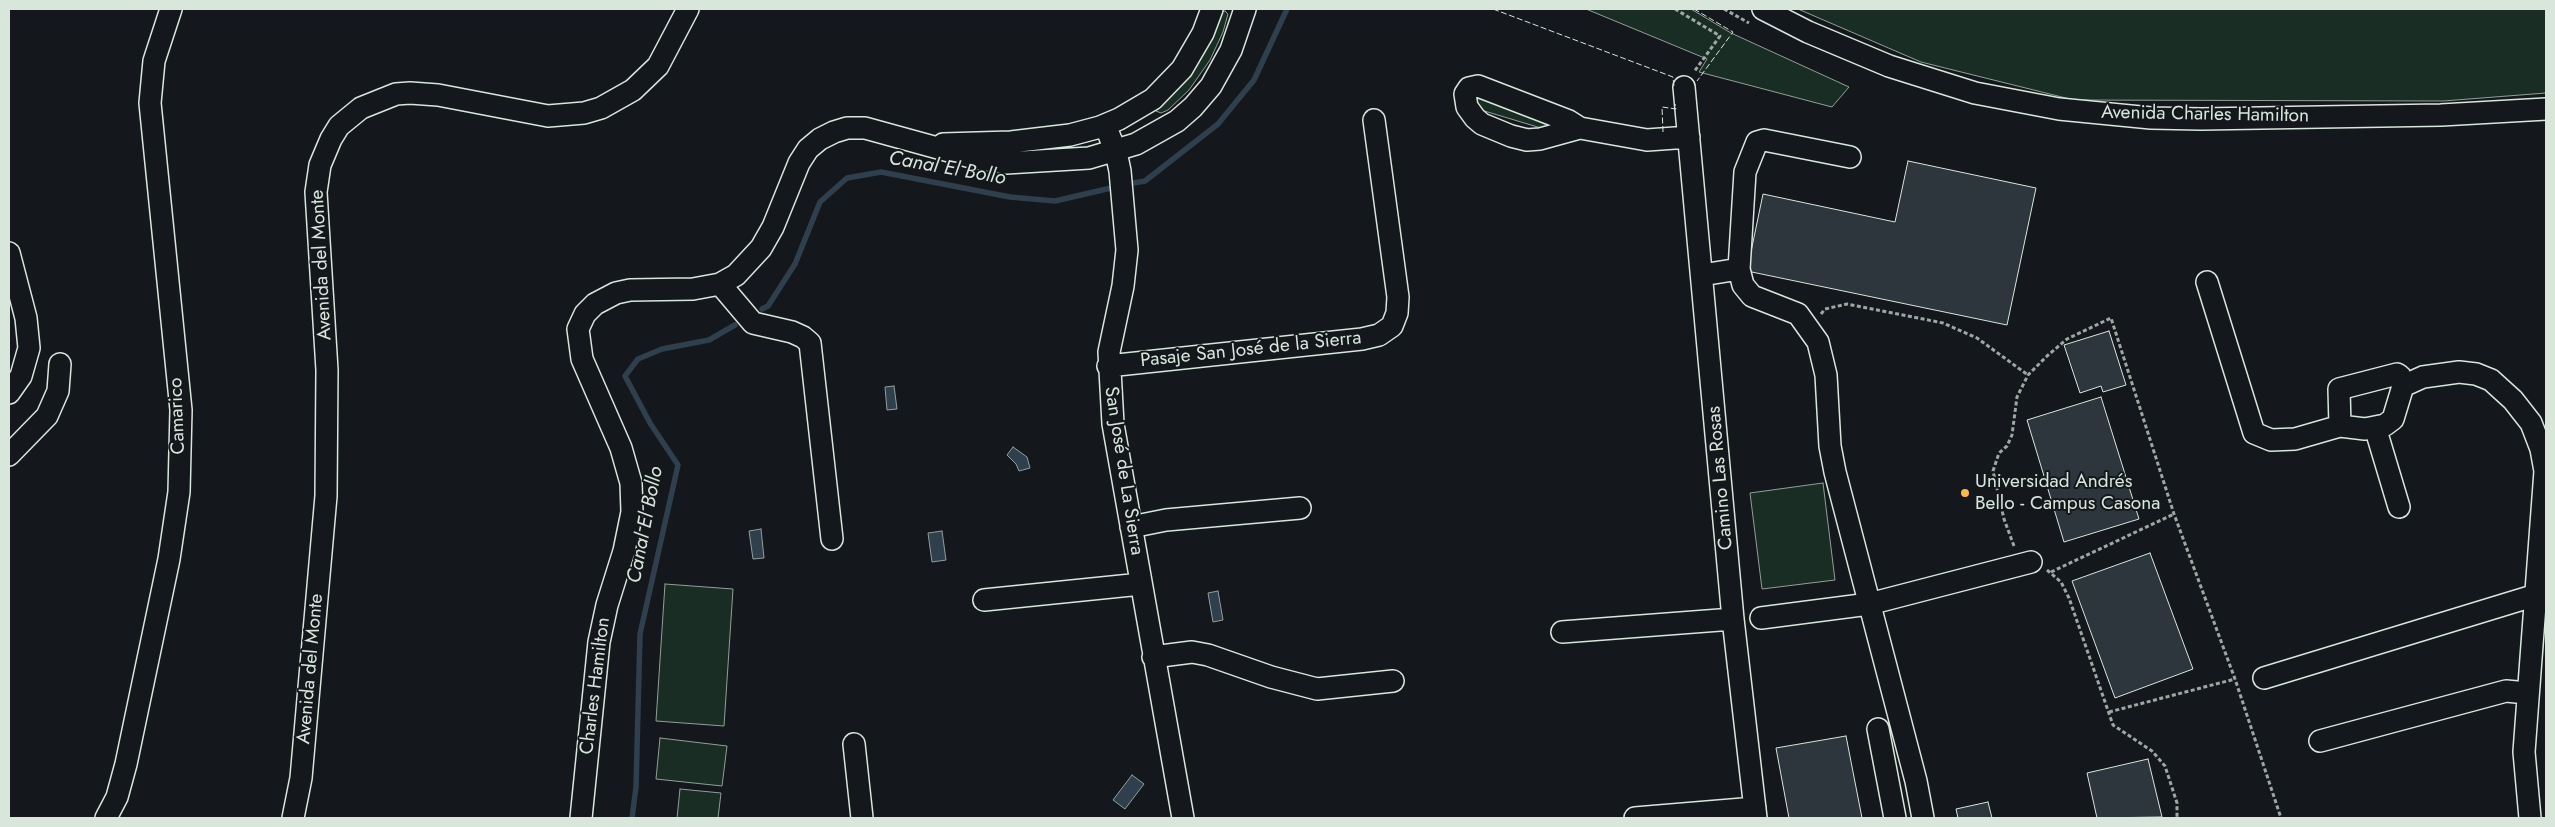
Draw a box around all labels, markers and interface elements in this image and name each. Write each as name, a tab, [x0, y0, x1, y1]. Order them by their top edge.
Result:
street label: Avenida Charles Hamilton	[2101, 102, 2309, 128]
water label: Canal El Bollo	[887, 147, 1007, 191]
street label: Avenida del Monte	[307, 189, 337, 341]
street label: Pasaje San José de la Sierra	[1139, 327, 1363, 373]
street label: Camarico	[165, 377, 191, 455]
street label: San José de La Sierra	[1098, 385, 1148, 557]
street label: Camino Las Rosas	[1703, 405, 1739, 551]
water label: Canal El Bollo	[623, 465, 669, 585]
place label: Universidad Andrés Bello - Campus Casona	[1975, 471, 2160, 515]
marker: Universidad Andrés Bello - Campus Casona	[1959, 487, 1971, 499]
street label: Avenida del Monte	[293, 593, 329, 745]
street label: Charles Hamilton	[576, 616, 616, 756]

